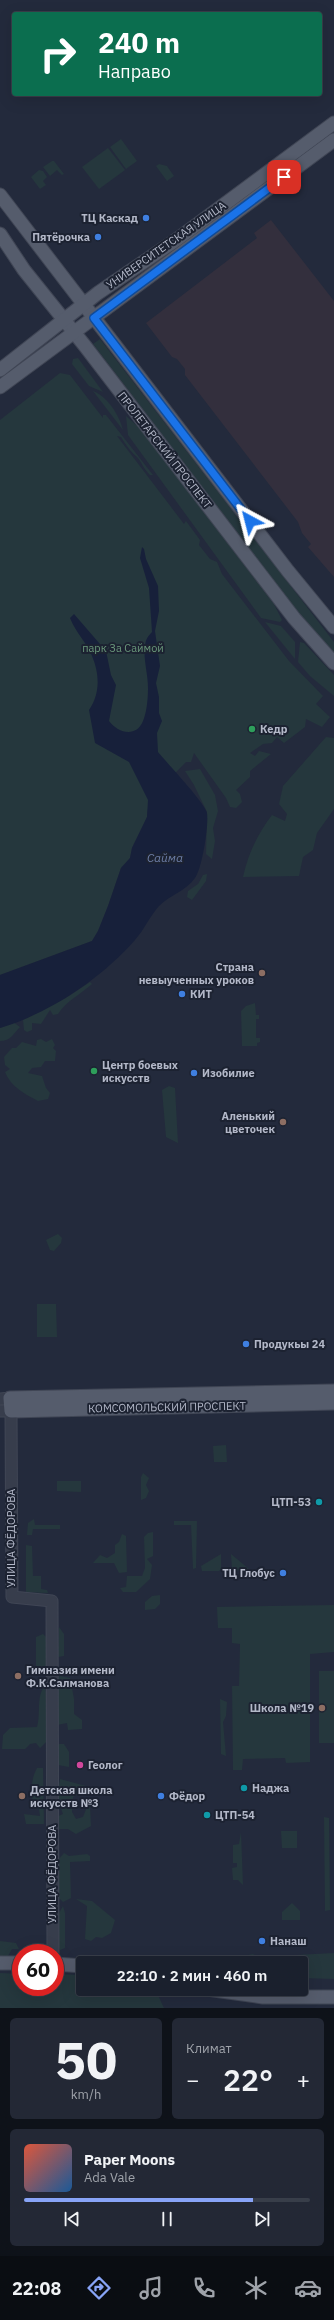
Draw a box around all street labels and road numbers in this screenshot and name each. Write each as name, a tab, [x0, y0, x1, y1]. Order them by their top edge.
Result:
street label: УНИВЕРСИТЕТСКАЯ УЛИЦА	[103, 198, 229, 292]
street label: ПРОЛЕТАРСКИЙ ПРОСПЕКТ	[115, 389, 215, 512]
street label: КОМСОМОЛЬСКИЙ ПРОСПЕКТ	[88, 1399, 247, 1415]
street label: УЛИЦА ФЁДОРОВА	[4, 1489, 18, 1587]
street label: УЛИЦА ФЁДОРОВА	[45, 1825, 59, 1923]

